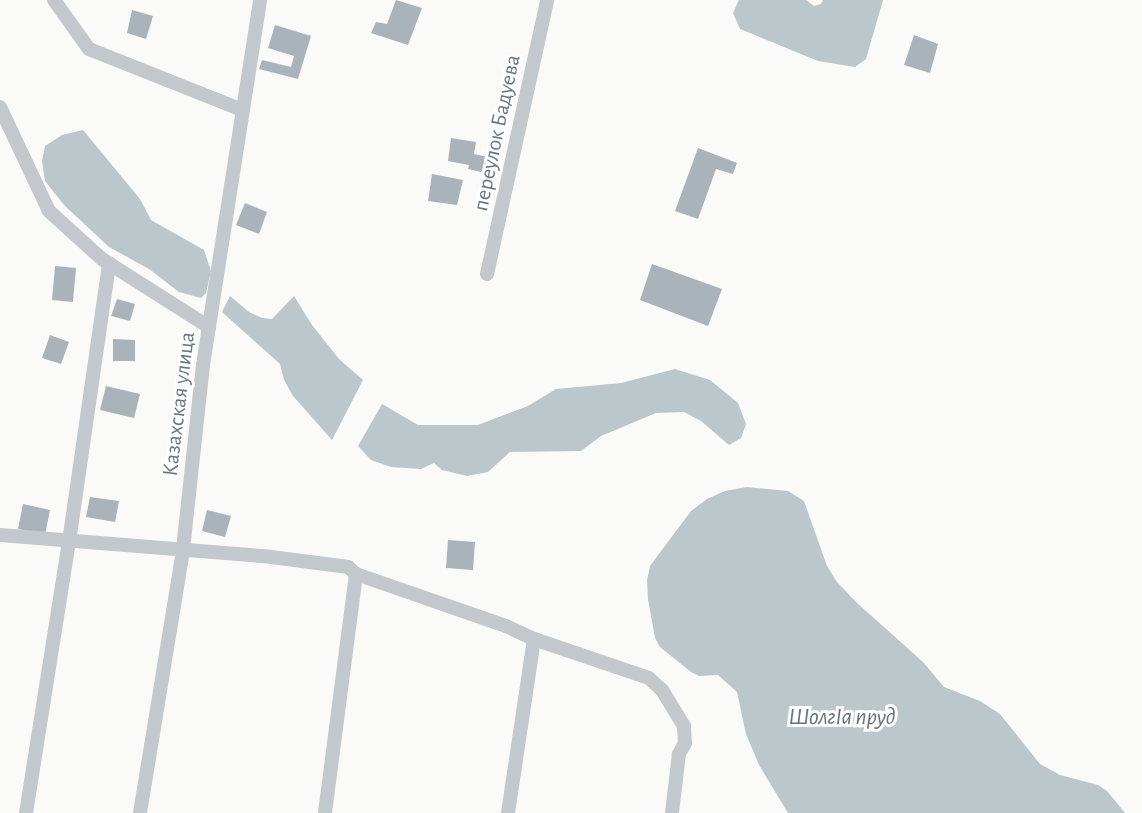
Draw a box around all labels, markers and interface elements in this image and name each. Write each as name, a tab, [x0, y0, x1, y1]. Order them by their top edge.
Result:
street label: переулок Бадуева	[468, 52, 526, 214]
street label: Казахская улица	[157, 330, 201, 478]
water label: ШолгIа пруд	[788, 704, 896, 732]

